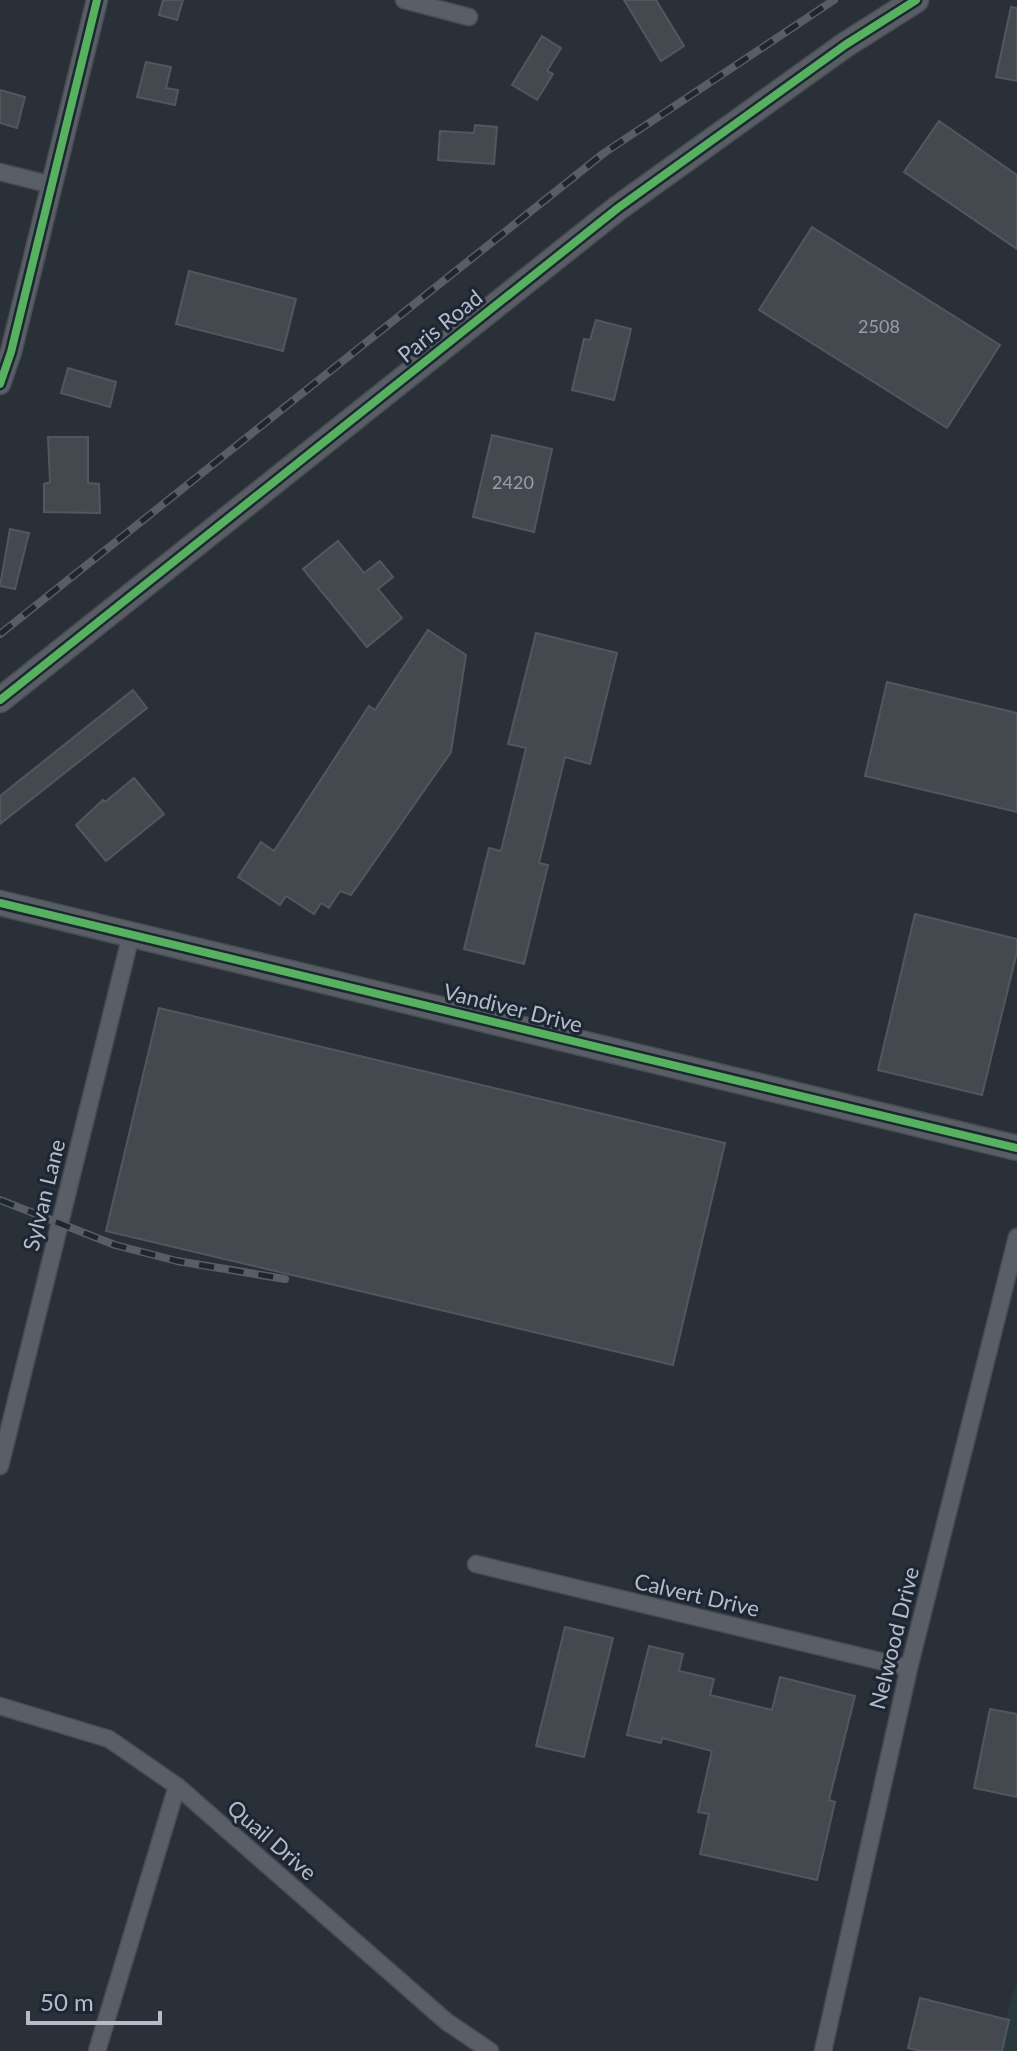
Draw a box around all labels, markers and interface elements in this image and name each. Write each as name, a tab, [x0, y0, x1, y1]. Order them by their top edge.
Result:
street label: Paris Road	[392, 283, 487, 368]
house number: 2508	[858, 315, 900, 337]
house number: 2420	[492, 471, 534, 493]
street label: Vandiver Drive	[441, 977, 585, 1038]
street label: Sylvan Lane	[17, 1136, 70, 1253]
street label: Nelwood Drive	[863, 1564, 924, 1712]
street label: Calvert Drive	[632, 1567, 762, 1622]
street label: Quail Drive	[222, 1794, 322, 1886]
scale bar	[28, 1975, 160, 2025]
text: 50 m	[40, 1987, 94, 2016]

